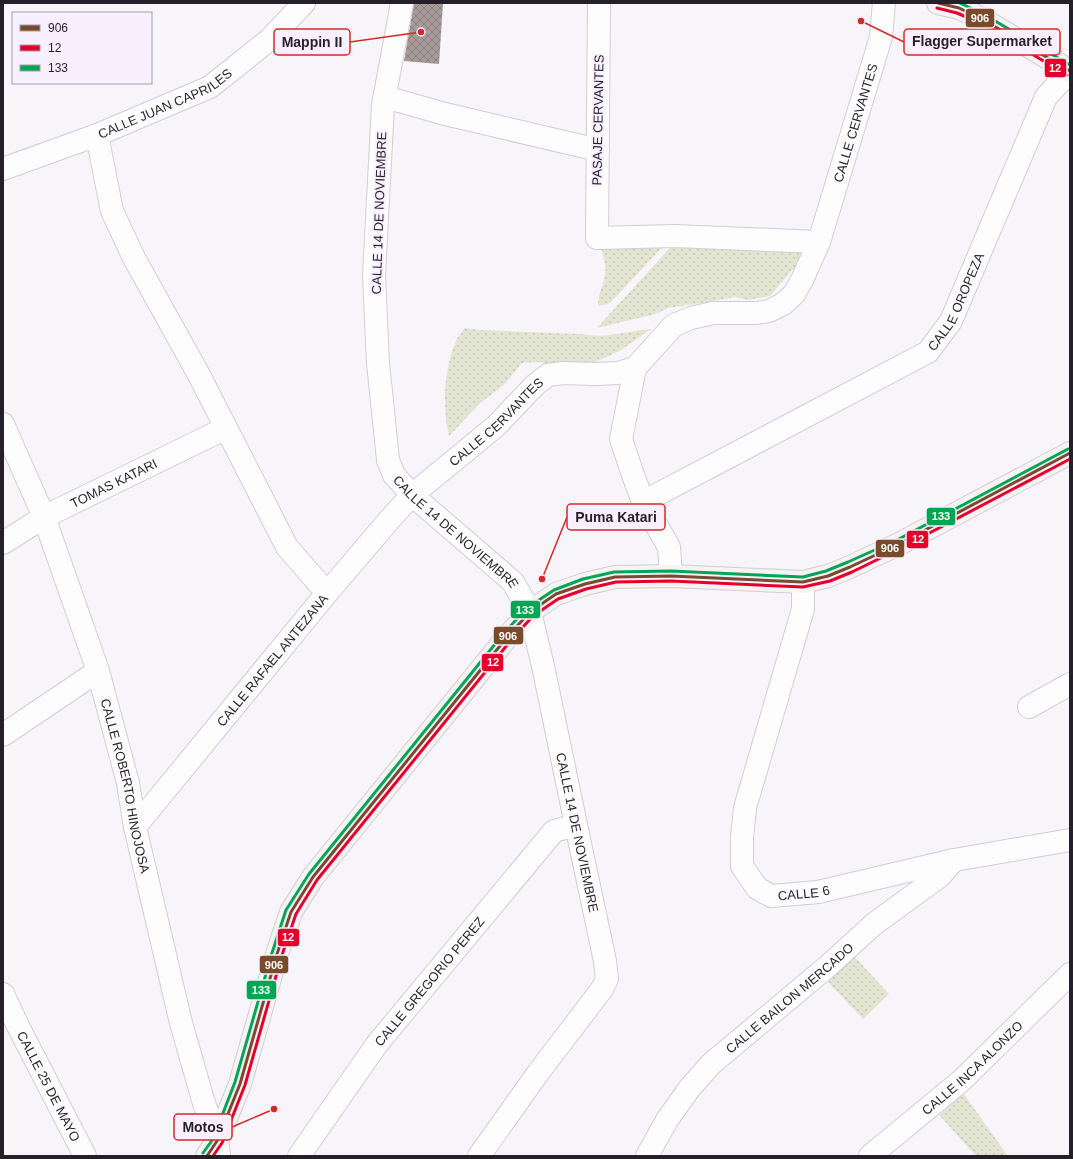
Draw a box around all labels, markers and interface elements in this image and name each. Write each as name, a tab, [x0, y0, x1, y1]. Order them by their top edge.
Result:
line badge: 906	[965, 8, 995, 28]
legend	[12, 12, 152, 84]
text: 906	[971, 12, 989, 24]
text: 906	[48, 21, 68, 35]
callout: Mappin II	[274, 29, 350, 55]
callout: Flagger Supermarket	[904, 29, 1060, 55]
text: Flagger Supermarket	[912, 33, 1052, 49]
text: Mappin II	[282, 34, 342, 50]
text: 12	[48, 41, 62, 55]
street label: PASAJE CERVANTES	[589, 54, 607, 186]
line badge: 12	[1044, 58, 1067, 78]
text: 133	[48, 61, 68, 75]
street label: CALLE CERVANTES	[830, 61, 880, 184]
text: 12	[1049, 62, 1061, 74]
street label: CALLE JUAN CAPRILES	[96, 65, 235, 141]
street label: CALLE 14 DE NOVIEMBRE	[369, 131, 389, 294]
street label: CALLE OROPEZA	[924, 250, 987, 353]
street label: CALLE CERVANTES	[446, 374, 546, 469]
street label: TOMAS KATARI	[68, 455, 159, 511]
street label: CALLE 14 DE NOVIEMBRE	[390, 472, 522, 591]
callout: Puma Katari	[567, 504, 665, 530]
line badge: 133	[926, 507, 956, 526]
text: Puma Katari	[575, 509, 657, 525]
text: 133	[932, 510, 950, 522]
line badge: 12	[906, 530, 929, 549]
text: 12	[912, 533, 924, 545]
line badge: 906	[875, 539, 905, 558]
text: 906	[881, 542, 899, 554]
street label: CALLE RAFAEL ANTEZANA	[213, 591, 331, 729]
line badge: 133	[510, 600, 541, 619]
text: 133	[516, 604, 534, 616]
line badge: 906	[493, 626, 524, 645]
text: 906	[499, 630, 517, 642]
line badge: 12	[481, 653, 504, 672]
text: 12	[487, 656, 499, 668]
street label: CALLE ROBERTO HINOJOSA	[98, 697, 153, 875]
street label: CALLE 14 DE NOVIEMBRE	[554, 751, 602, 914]
street label: CALLE 6	[777, 882, 831, 903]
street label: CALLE GREGORIO PEREZ	[371, 914, 487, 1049]
line badge: 12	[277, 928, 300, 947]
text: 12	[282, 931, 294, 943]
street label: CALLE BAILON MERCADO	[722, 939, 856, 1056]
line badge: 906	[259, 955, 289, 974]
text: 906	[265, 959, 283, 971]
line badge: 133	[246, 980, 277, 1000]
text: 133	[252, 984, 270, 996]
street label: CALLE INCA ALONZO	[919, 1018, 1025, 1118]
street label: CALLE 25 DE MAYO	[14, 1028, 84, 1144]
callout: Motos	[174, 1114, 232, 1140]
text: Motos	[182, 1119, 224, 1135]

